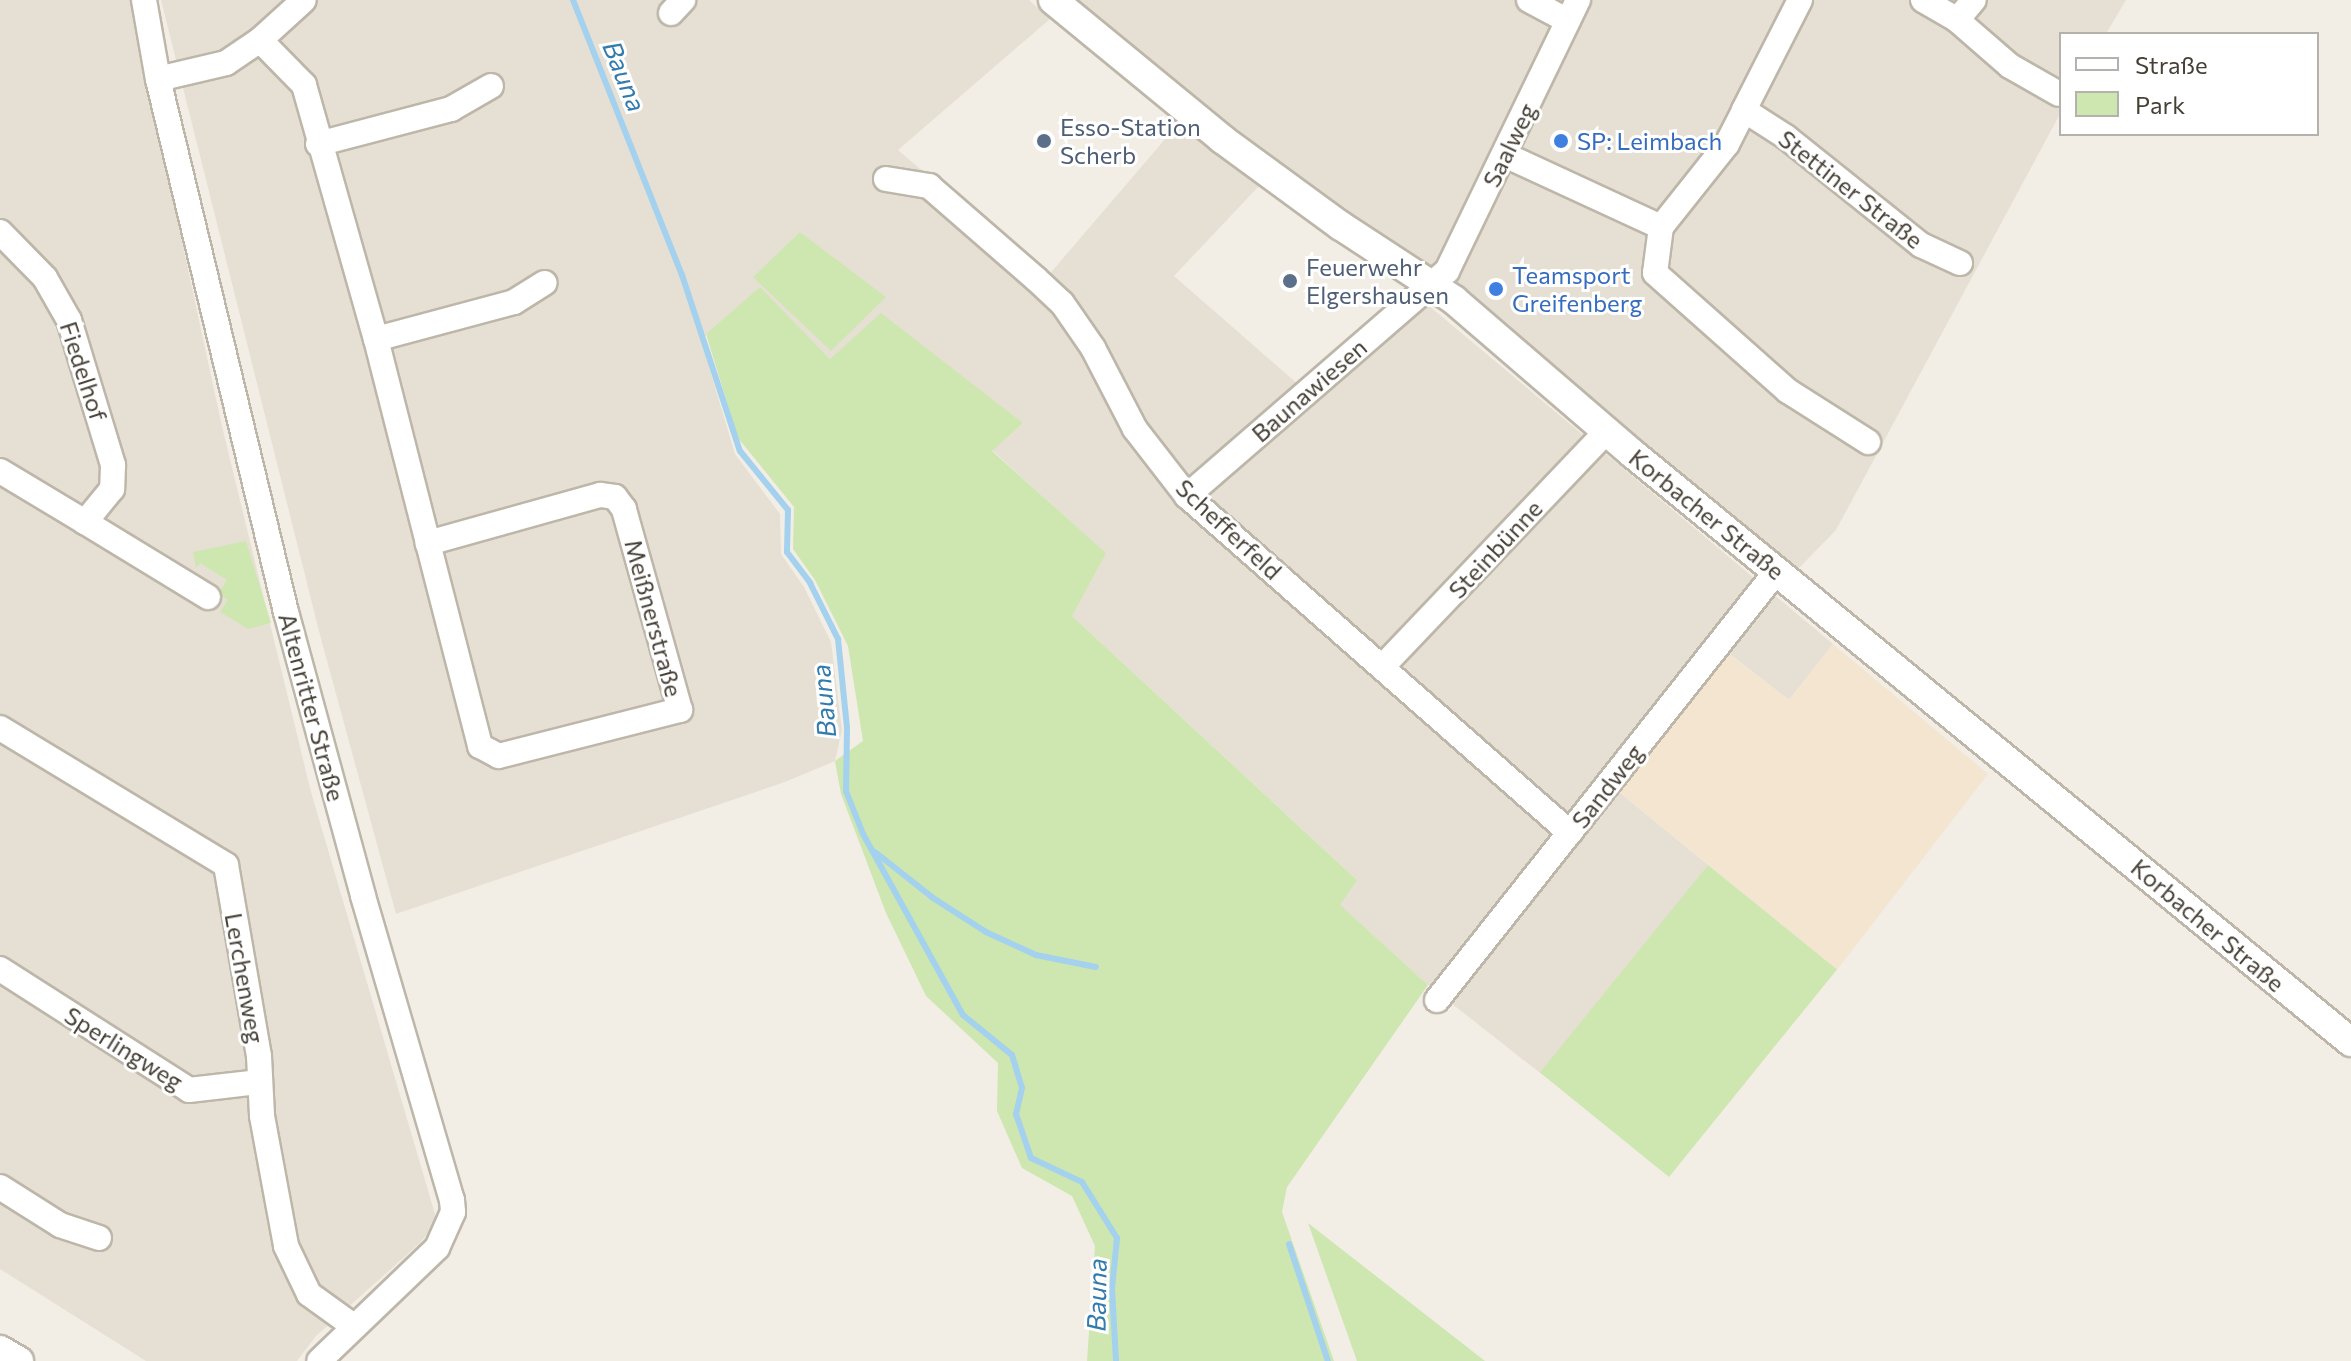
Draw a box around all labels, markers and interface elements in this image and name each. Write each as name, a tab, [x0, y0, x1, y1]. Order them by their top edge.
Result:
legend	[2059, 32, 2319, 136]
water label: Bauna	[597, 36, 653, 116]
text: Straße	[2135, 50, 2208, 79]
text: Park	[2135, 90, 2185, 119]
street label: Saalweg	[1476, 98, 1542, 192]
place label: Esso-Station Scherb	[1060, 113, 1201, 169]
street label: Stettiner Straße	[1773, 124, 1929, 254]
place label: SP: Leimbach	[1577, 127, 1722, 155]
marker: Esso-Station Scherb	[1035, 132, 1053, 150]
marker: SP: Leimbach	[1552, 132, 1570, 150]
place label: Feuerwehr Elgershausen	[1306, 253, 1449, 309]
place label: Teamsport Greifenberg	[1512, 261, 1642, 317]
marker: Feuerwehr Elgershausen	[1281, 272, 1299, 290]
marker: Teamsport Greifenberg	[1487, 280, 1505, 298]
street label: Fiedelhof	[54, 318, 114, 424]
street label: Baunawiesen	[1246, 332, 1372, 448]
street label: Korbacher Straße	[1624, 443, 1790, 585]
street label: Schefferfeld	[1170, 473, 1288, 585]
street label: Steinbünne	[1442, 494, 1548, 604]
street label: Meißnerstraße	[619, 536, 689, 700]
street label: Altenritter Straße	[273, 610, 351, 804]
water label: Bauna	[804, 663, 842, 739]
street label: Sandweg	[1565, 738, 1649, 834]
street label: Korbacher Straße	[2126, 853, 2290, 997]
street label: Lerchenweg	[219, 911, 271, 1045]
street label: Sperlingweg	[60, 1000, 188, 1096]
water label: Bauna	[1080, 1258, 1112, 1332]

